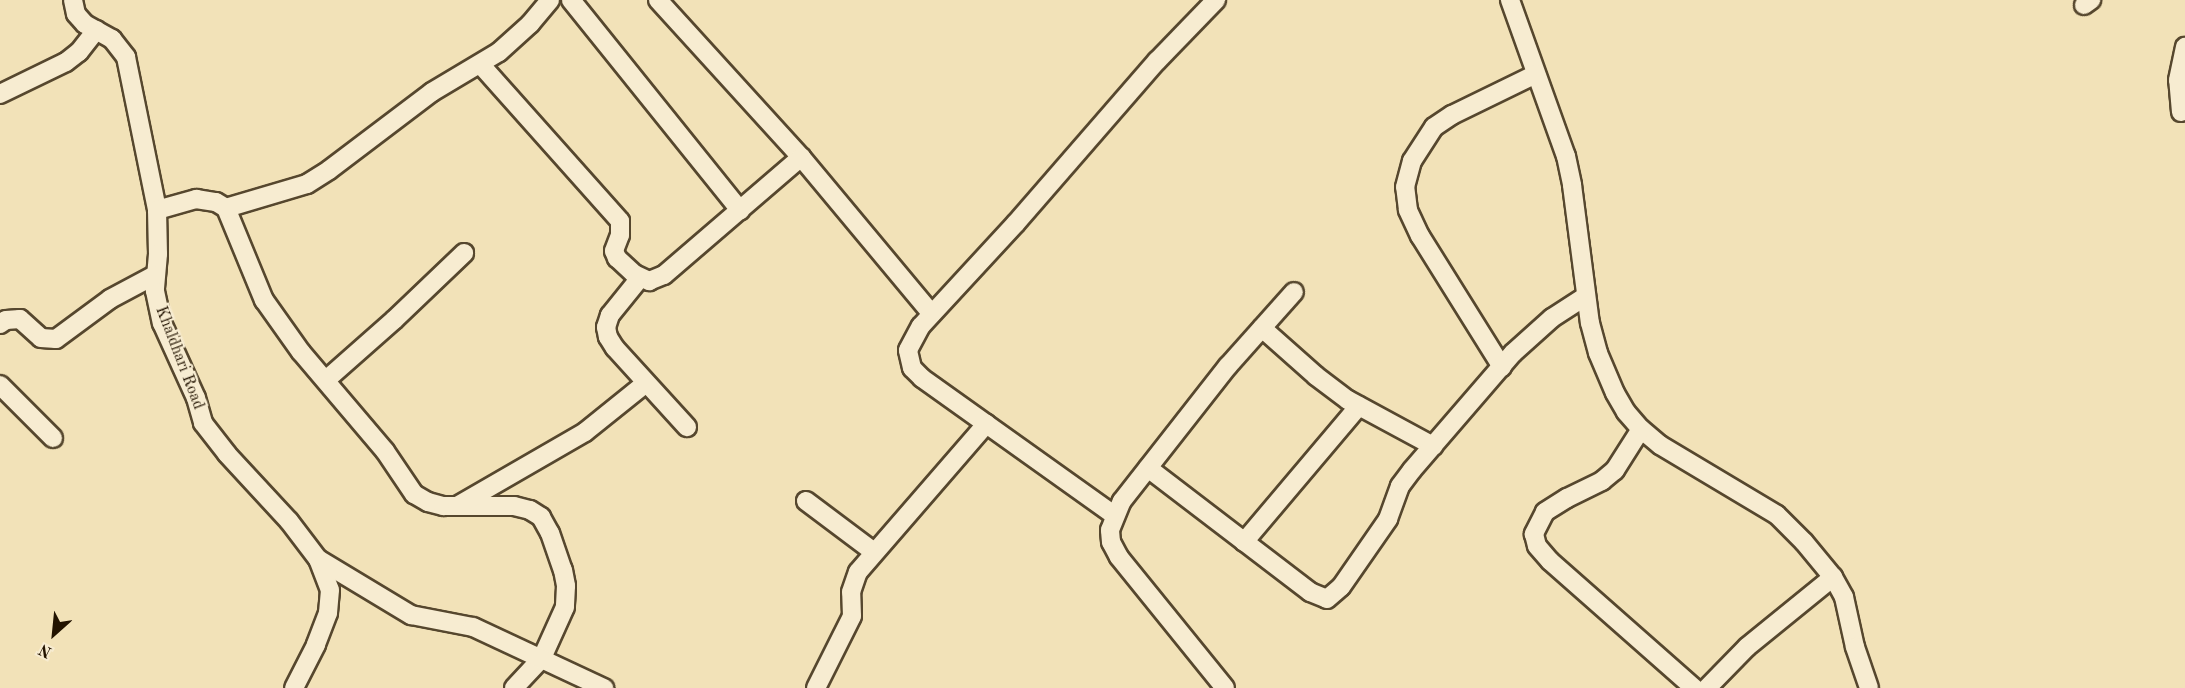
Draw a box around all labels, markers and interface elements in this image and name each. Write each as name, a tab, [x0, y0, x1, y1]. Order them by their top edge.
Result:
street label: Khaldhari Road	[151, 304, 207, 412]
north arrow	[24, 604, 84, 664]
text: N	[37, 640, 55, 660]

